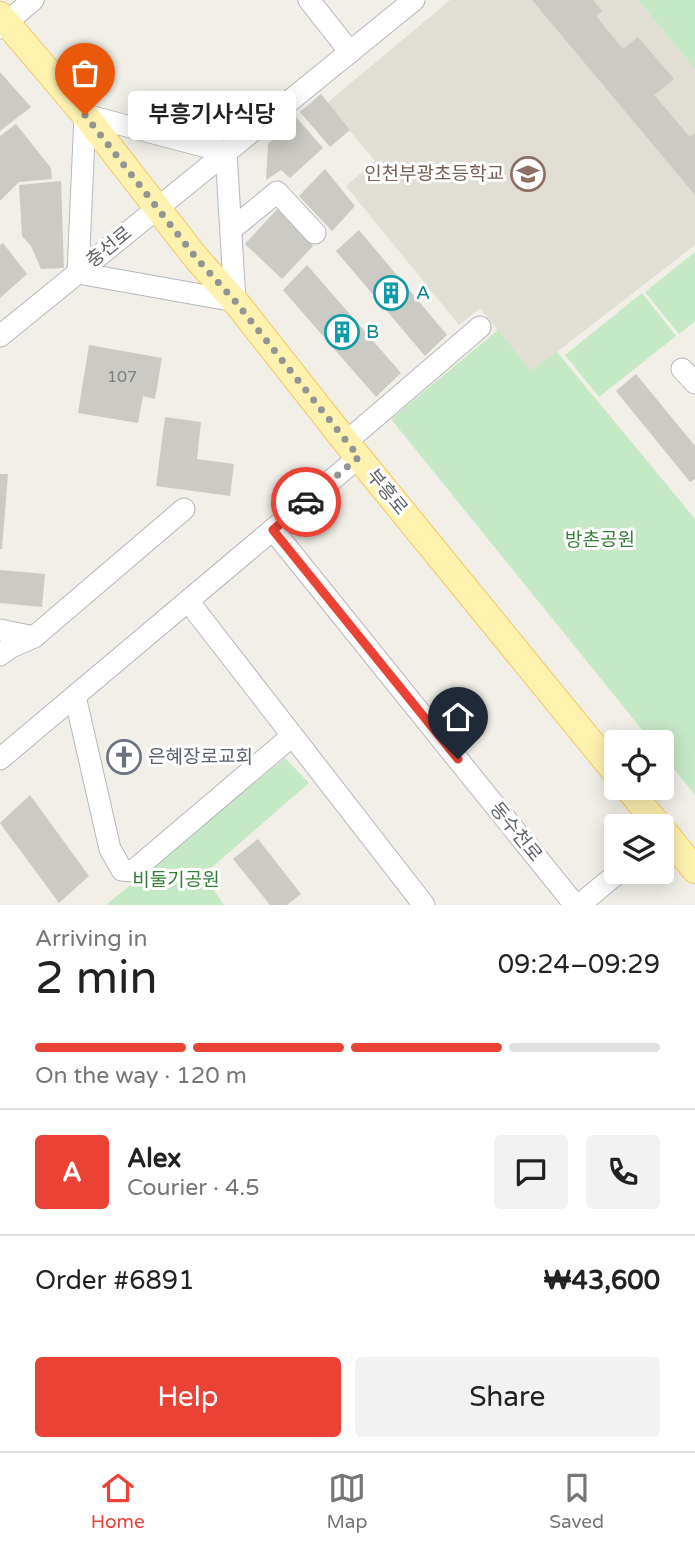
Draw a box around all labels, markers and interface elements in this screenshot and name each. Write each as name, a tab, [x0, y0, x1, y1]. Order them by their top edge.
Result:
pin	[55, 43, 115, 115]
icon: bag	[66, 54, 104, 92]
callout: 부흥기사식당	[127, 90, 295, 140]
text: 부흥기사식당	[149, 101, 275, 129]
school or university icon: 인천부광초등학교	[509, 155, 547, 193]
place label: 인천부광초등학교	[364, 163, 504, 185]
street label: 충선로	[82, 222, 136, 272]
building icon: A	[372, 274, 410, 312]
place label: A	[416, 282, 430, 304]
building icon: B	[323, 313, 361, 351]
place label: B	[366, 321, 379, 343]
house number: 107	[107, 367, 137, 387]
street label: 부흥로	[362, 465, 412, 519]
courier	[271, 467, 341, 537]
icon: car	[287, 483, 325, 521]
park label: 방촌공원	[565, 529, 635, 551]
pin	[428, 687, 488, 759]
icon: home	[439, 698, 477, 736]
map controls	[604, 730, 674, 884]
button: locate	[604, 730, 674, 800]
church icon: 은혜장로교회	[105, 738, 143, 776]
place label: 은혜장로교회	[148, 746, 253, 768]
street label: 동수천로	[485, 798, 547, 866]
button: layers	[604, 814, 674, 884]
park label: 비둘기공원	[132, 869, 220, 891]
text: Arriving in	[35, 925, 148, 953]
text: 09:24–09:29	[498, 949, 660, 980]
text: 2 min	[35, 951, 158, 1006]
text: On the way · 120 m	[35, 1062, 247, 1090]
button: chat	[494, 1135, 568, 1209]
button: phone	[586, 1135, 660, 1209]
text: Alex	[127, 1143, 181, 1174]
text: A	[62, 1157, 82, 1188]
text: Courier · 4.5	[127, 1174, 260, 1202]
text: Order #6891	[35, 1265, 195, 1296]
text: ₩43,600	[544, 1265, 660, 1296]
button: Help	[35, 1357, 341, 1437]
button: Share	[355, 1357, 660, 1437]
tab: Home	[91, 1469, 145, 1533]
tab: Map	[326, 1469, 367, 1533]
tab: Saved	[549, 1469, 604, 1533]

